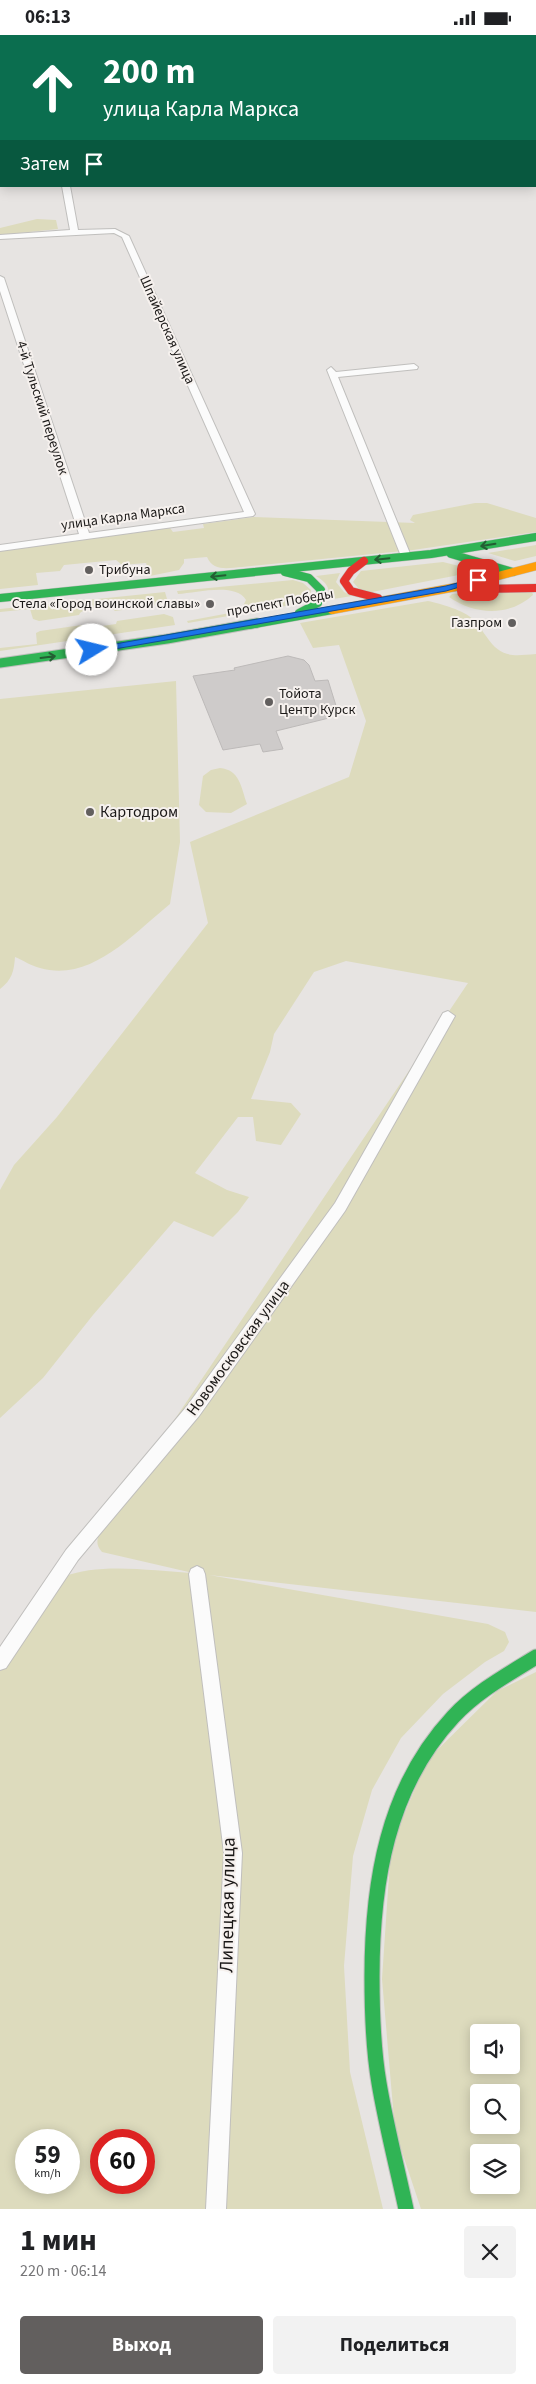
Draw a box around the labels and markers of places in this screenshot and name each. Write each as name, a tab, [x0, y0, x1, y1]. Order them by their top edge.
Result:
pin	[457, 559, 499, 601]
place label: Трибуна	[99, 560, 151, 580]
marker: Трибуна	[83, 564, 95, 576]
place label: Стела «Город воинской славы»	[12, 594, 200, 614]
marker: Стела «Город воинской славы»	[204, 598, 216, 610]
place label: Газпром	[451, 613, 502, 633]
marker: Газпром	[506, 617, 518, 629]
place label: Тойота Центр Курск	[279, 684, 355, 720]
marker: Тойота Центр Курск	[263, 696, 275, 708]
place label: Картодром	[100, 801, 178, 823]
marker: Картодром	[84, 806, 96, 818]

